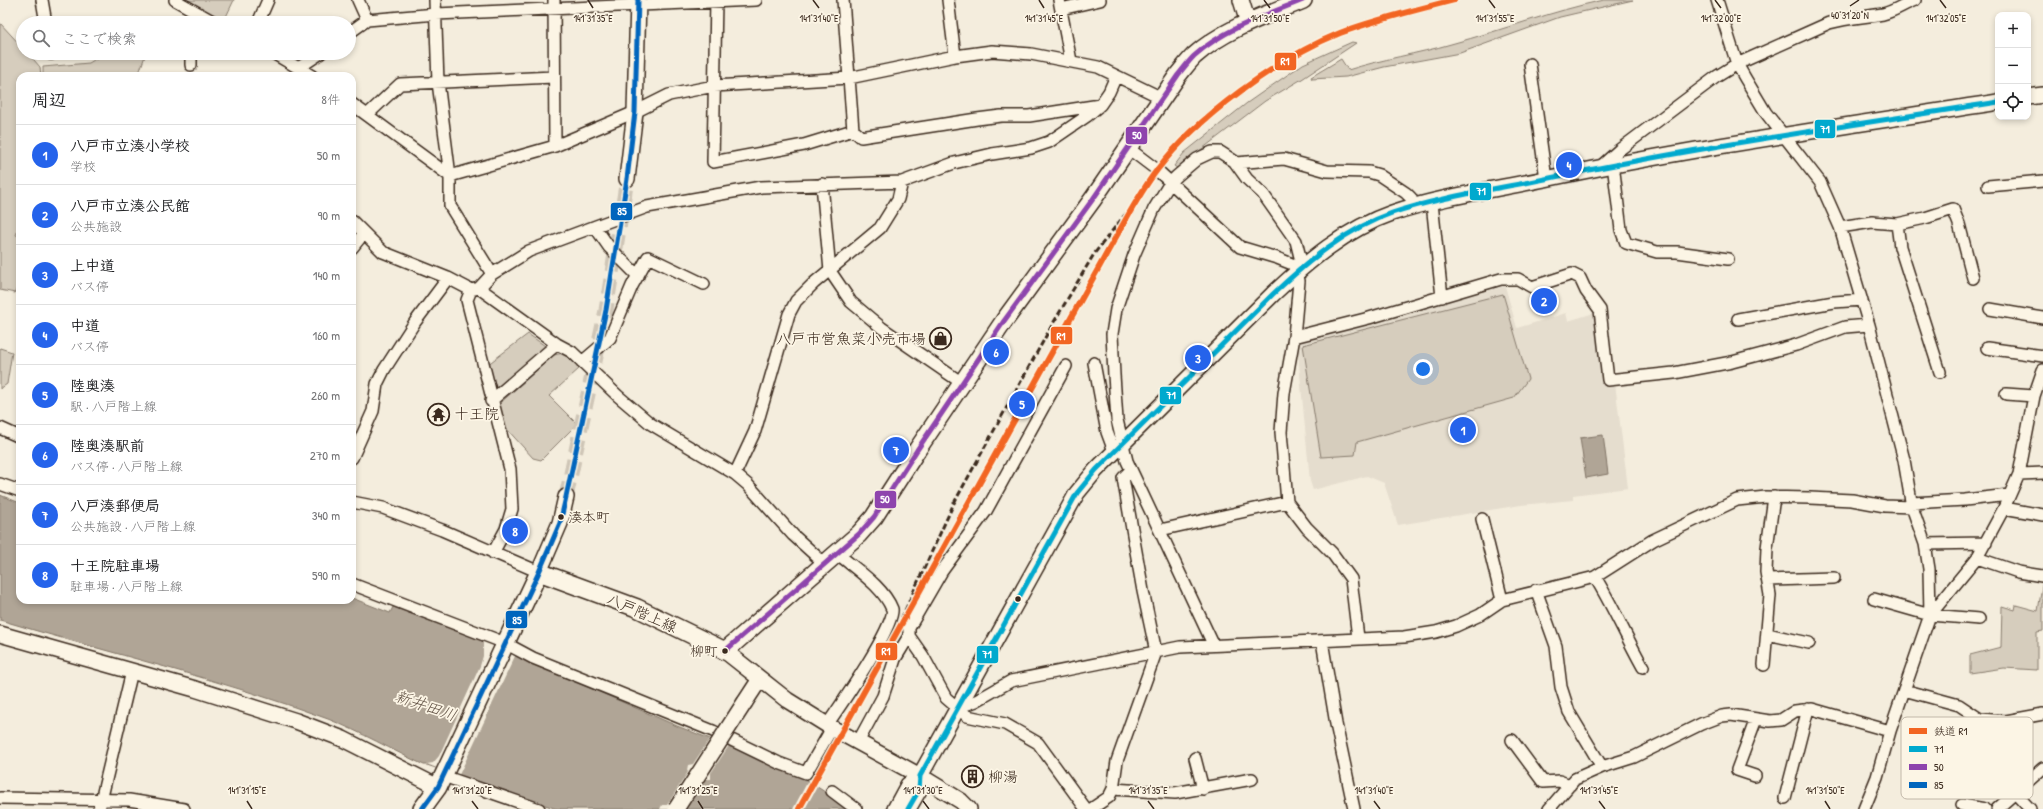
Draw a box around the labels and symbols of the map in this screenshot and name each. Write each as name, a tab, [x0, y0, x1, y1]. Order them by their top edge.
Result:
text: 40°31'20"N	[1831, 9, 1869, 22]
text: 141°31'35"E	[573, 12, 613, 25]
text: 141°31'40"E	[800, 12, 839, 25]
text: 141°31'45"E	[1025, 12, 1064, 25]
text: 141°31'50"E	[1250, 12, 1290, 25]
text: 141°31'55"E	[1476, 12, 1515, 25]
text: 141°32'00"E	[1701, 12, 1742, 25]
text: 141°32'05"E	[1926, 12, 1967, 25]
line badge: R1	[1274, 52, 1297, 71]
text: R1	[1281, 54, 1290, 68]
line badge: 71	[1814, 119, 1836, 139]
text: 71	[1819, 122, 1830, 136]
line badge: 50	[1125, 126, 1148, 145]
text: 50	[1132, 128, 1142, 142]
pin: 4	[1556, 150, 1582, 180]
line badge: 71	[1469, 182, 1492, 201]
text: 71	[1475, 184, 1486, 198]
line badge: 85	[610, 202, 633, 221]
text: 85	[617, 204, 627, 218]
pin: 2	[1531, 286, 1557, 316]
shop icon: 八戸市営魚菜小売市場	[928, 326, 954, 352]
line badge: R1	[1050, 326, 1073, 345]
place label: 八戸市営魚菜小売市場	[776, 328, 926, 349]
text: R1	[1057, 329, 1066, 343]
pin: 6	[983, 337, 1009, 367]
pin: 3	[1185, 343, 1211, 373]
your location	[1413, 359, 1433, 379]
line badge: 71	[1159, 386, 1182, 405]
text: 71	[1165, 388, 1176, 402]
pin: 5	[1009, 389, 1035, 419]
temple icon: 十王院	[425, 401, 451, 427]
place label: 十王院	[454, 403, 499, 424]
pin: 1	[1450, 415, 1476, 445]
pin: 7	[883, 435, 909, 465]
line badge: 50	[874, 490, 897, 509]
text: 50	[880, 492, 890, 506]
place label: 湊本町	[568, 507, 610, 526]
marker: 湊本町	[556, 512, 566, 522]
pin: 8	[502, 516, 528, 546]
street label: 八戸階上線	[604, 588, 681, 637]
unlabelled marker	[1013, 594, 1023, 604]
line badge: 85	[505, 610, 528, 629]
text: 85	[512, 613, 522, 627]
place label: 柳町	[690, 641, 718, 660]
line badge: R1	[875, 642, 898, 661]
text: R1	[882, 644, 891, 658]
line badge: 71	[976, 645, 999, 664]
marker: 柳町	[720, 646, 730, 656]
text: 71	[981, 647, 992, 661]
water label: 新井田川	[392, 684, 460, 726]
legend	[1901, 717, 2033, 799]
text: 鉄道 R1	[1934, 724, 1968, 738]
text: 71	[1934, 742, 1943, 756]
text: 50	[1934, 760, 1944, 774]
building icon: 柳湯	[960, 764, 986, 790]
place label: 柳湯	[988, 766, 1018, 787]
text: 85	[1934, 778, 1944, 792]
text: 141°31'15"E	[228, 784, 267, 797]
text: 141°31'20"E	[452, 784, 492, 797]
text: 141°31'25"E	[678, 784, 718, 797]
text: 141°31'30"E	[903, 784, 943, 797]
text: 141°31'35"E	[1128, 784, 1168, 797]
text: 141°31'40"E	[1355, 784, 1394, 797]
text: 141°31'45"E	[1580, 784, 1619, 797]
text: 141°31'50"E	[1805, 784, 1845, 797]

